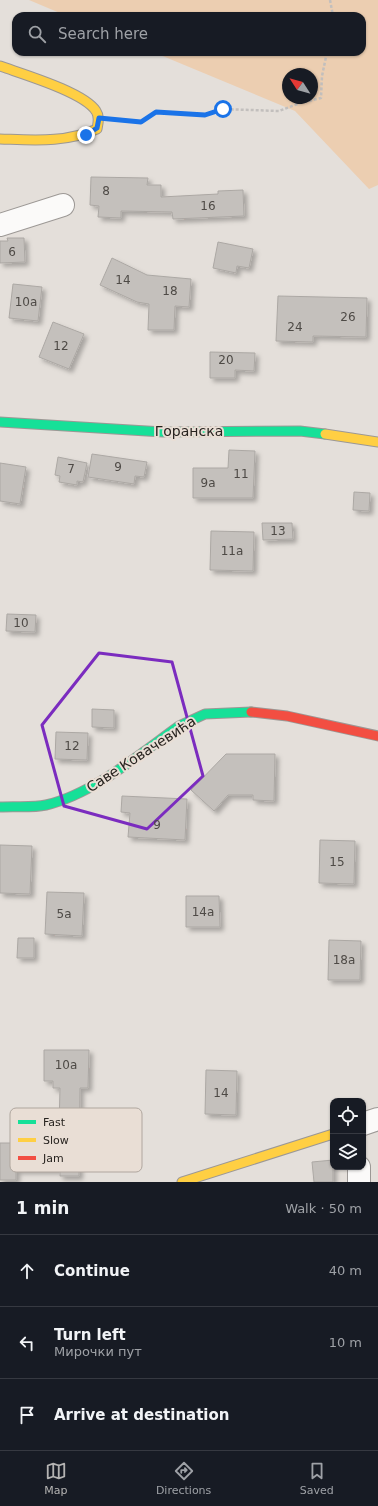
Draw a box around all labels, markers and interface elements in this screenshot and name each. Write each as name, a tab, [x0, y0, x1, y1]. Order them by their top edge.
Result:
search box	[12, 12, 366, 56]
icon: search	[26, 23, 48, 45]
text: Search here	[58, 25, 148, 43]
north arrow	[282, 68, 318, 104]
route start	[214, 100, 232, 118]
route end	[77, 126, 95, 144]
house number: 8	[102, 184, 110, 198]
house number: 16	[200, 199, 216, 213]
house number: 6	[8, 245, 16, 259]
house number: 14	[115, 273, 131, 287]
house number: 18	[162, 284, 178, 298]
house number: 10a	[15, 295, 37, 309]
house number: 26	[340, 310, 356, 324]
house number: 24	[287, 320, 303, 334]
house number: 12	[53, 339, 69, 353]
house number: 20	[218, 353, 234, 367]
street label: Горанска	[155, 423, 223, 439]
house number: 9	[114, 460, 122, 474]
house number: 7	[67, 462, 75, 476]
house number: 11	[233, 467, 249, 481]
house number: 9a	[201, 476, 216, 490]
house number: 13	[270, 524, 286, 538]
house number: 11a	[221, 544, 243, 558]
house number: 10	[13, 616, 29, 630]
street label: Саве Ковачевића	[83, 713, 199, 795]
house number: 12	[64, 739, 80, 753]
house number: 9	[153, 818, 161, 832]
house number: 15	[329, 855, 345, 869]
house number: 14a	[192, 905, 214, 919]
house number: 5a	[57, 907, 72, 921]
house number: 18a	[333, 953, 355, 967]
house number: 10a	[55, 1058, 77, 1072]
house number: 14	[213, 1086, 229, 1100]
map controls	[330, 1098, 366, 1170]
button: locate	[330, 1098, 366, 1134]
legend	[10, 1108, 142, 1172]
text: Fast	[43, 1116, 66, 1129]
text: Slow	[43, 1134, 69, 1147]
button: layers	[330, 1134, 366, 1170]
text: Jam	[42, 1152, 64, 1165]
text: 1 min	[16, 1198, 69, 1218]
text: Walk · 50 m	[285, 1201, 362, 1216]
icon: ahead	[16, 1260, 38, 1282]
text: Continue	[54, 1262, 130, 1280]
text: 40 m	[329, 1263, 362, 1278]
text: Turn left	[54, 1326, 126, 1344]
icon: left	[16, 1332, 38, 1354]
text: 10 m	[329, 1335, 362, 1350]
text: Мирочки пут	[54, 1344, 142, 1359]
icon: arrive	[16, 1404, 38, 1426]
text: Arrive at destination	[54, 1406, 229, 1424]
tab: Map	[44, 1460, 67, 1497]
tab: Directions	[156, 1460, 211, 1497]
tab: Saved	[300, 1460, 334, 1497]

